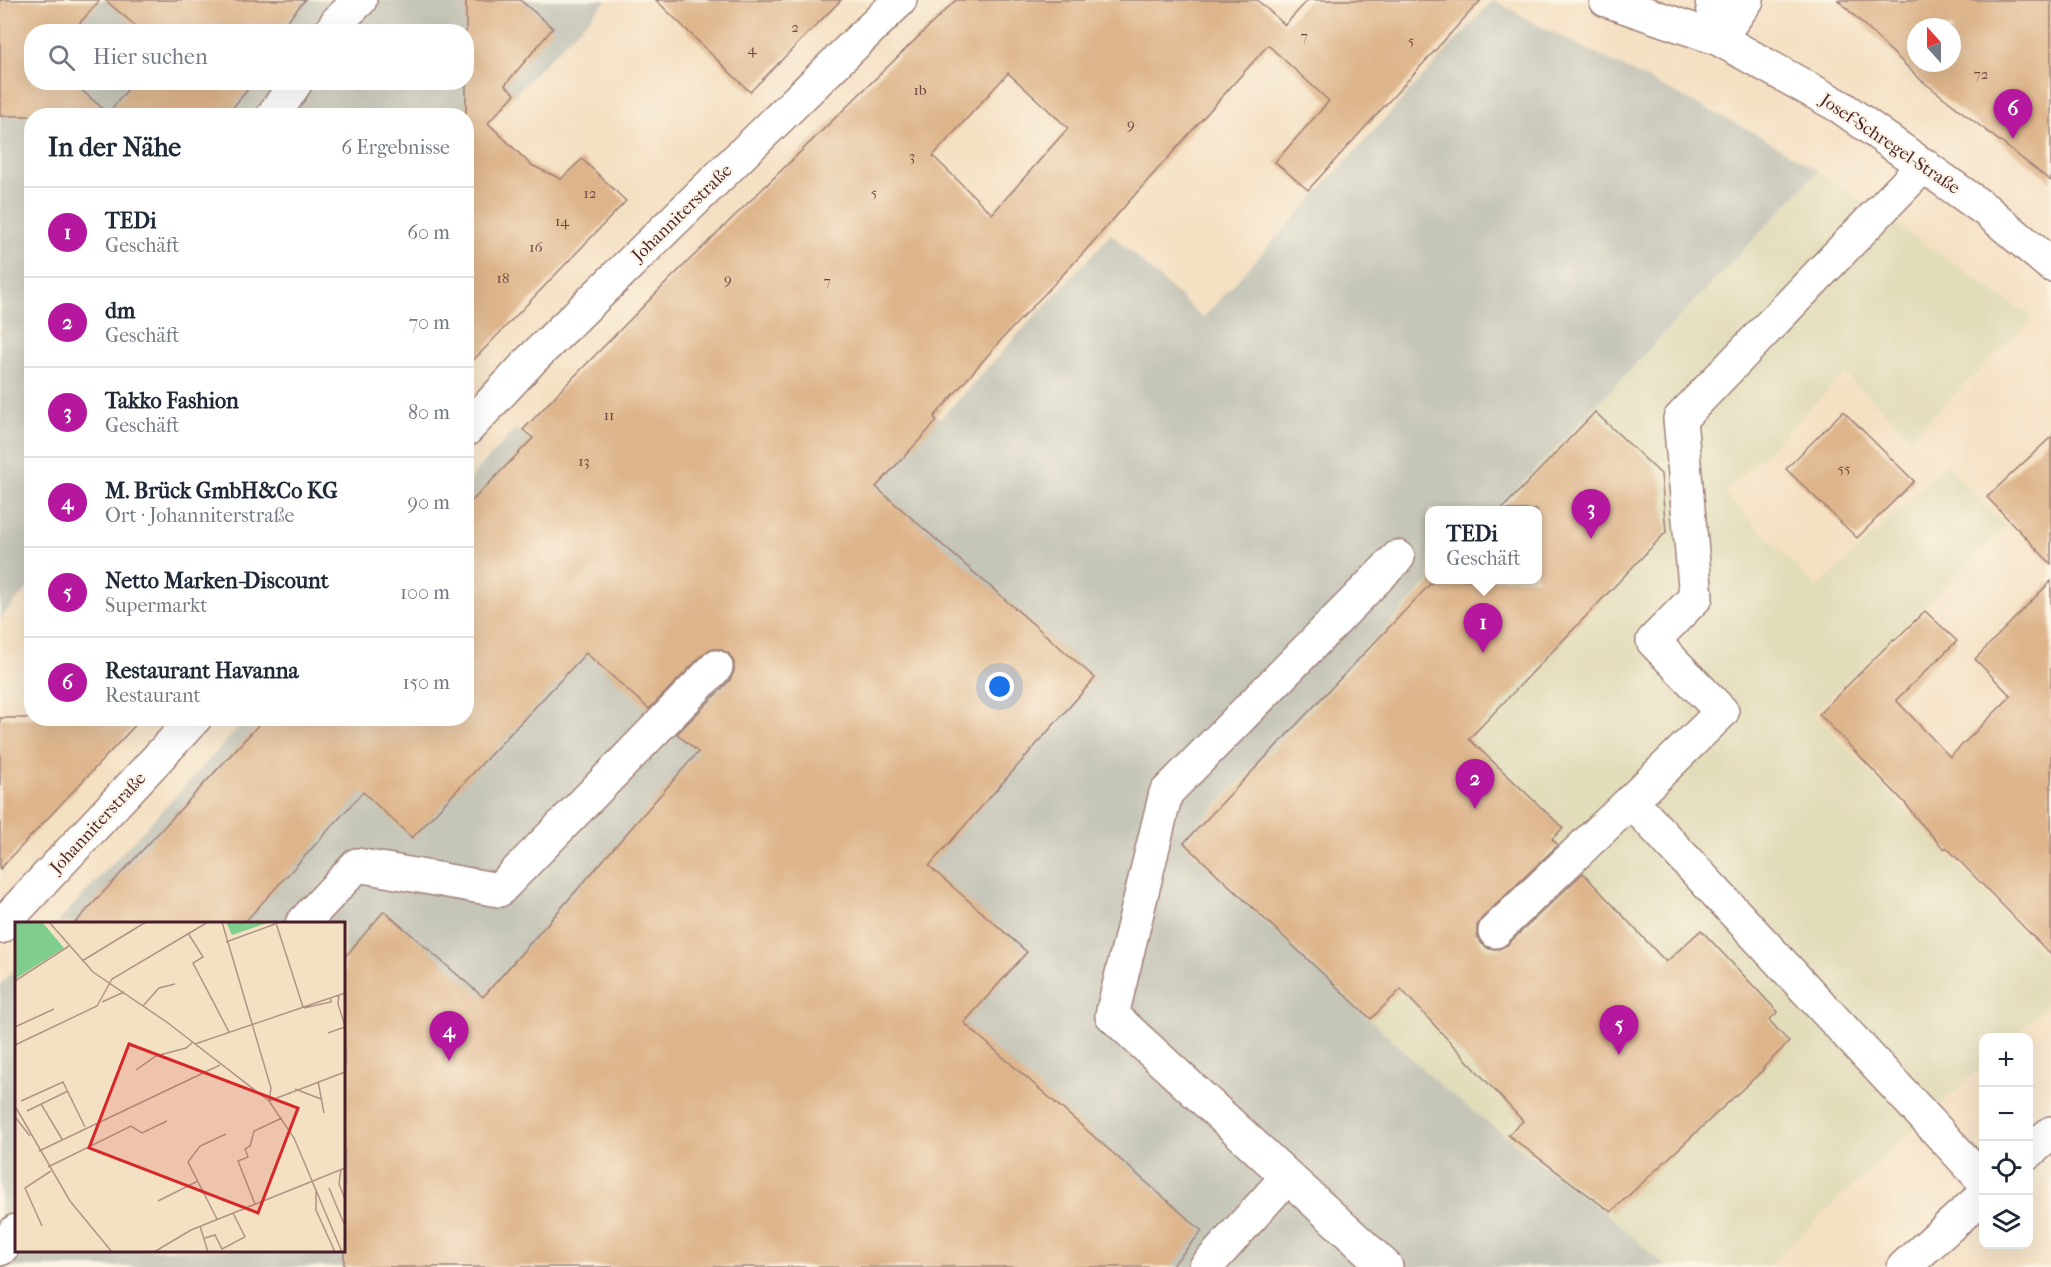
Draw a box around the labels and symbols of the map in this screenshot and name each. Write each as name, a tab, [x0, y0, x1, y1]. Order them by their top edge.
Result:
house number: 2	[791, 18, 799, 36]
north arrow	[1907, 18, 1961, 72]
house number: 7	[1300, 27, 1308, 45]
house number: 5	[1408, 31, 1414, 49]
house number: 4	[748, 40, 758, 58]
house number: 72	[1974, 65, 1989, 83]
house number: 1b	[913, 81, 927, 99]
street label: Josef-Schregel-Straße	[1814, 88, 1964, 199]
pin: 6	[1994, 90, 2032, 139]
house number: 9	[1127, 115, 1135, 133]
house number: 3	[909, 147, 915, 165]
street label: Johanniterstraße	[626, 160, 736, 267]
house number: 5	[871, 183, 877, 201]
house number: 12	[583, 184, 597, 202]
house number: 14	[555, 212, 570, 230]
house number: 16	[529, 238, 544, 256]
house number: 18	[497, 269, 509, 287]
house number: 9	[724, 270, 732, 288]
house number: 7	[823, 272, 831, 290]
house number: 11	[604, 406, 614, 424]
house number: 13	[578, 452, 590, 470]
house number: 55	[1838, 459, 1850, 477]
pin: 3	[1572, 490, 1610, 539]
pin: 1	[1464, 604, 1502, 653]
your location	[985, 672, 1014, 701]
pin: 2	[1456, 760, 1494, 809]
street label: Johanniterstraße	[44, 768, 150, 879]
inset map	[15, 922, 345, 1252]
pin: 5	[1600, 1006, 1638, 1055]
pin: 4	[430, 1012, 468, 1061]

